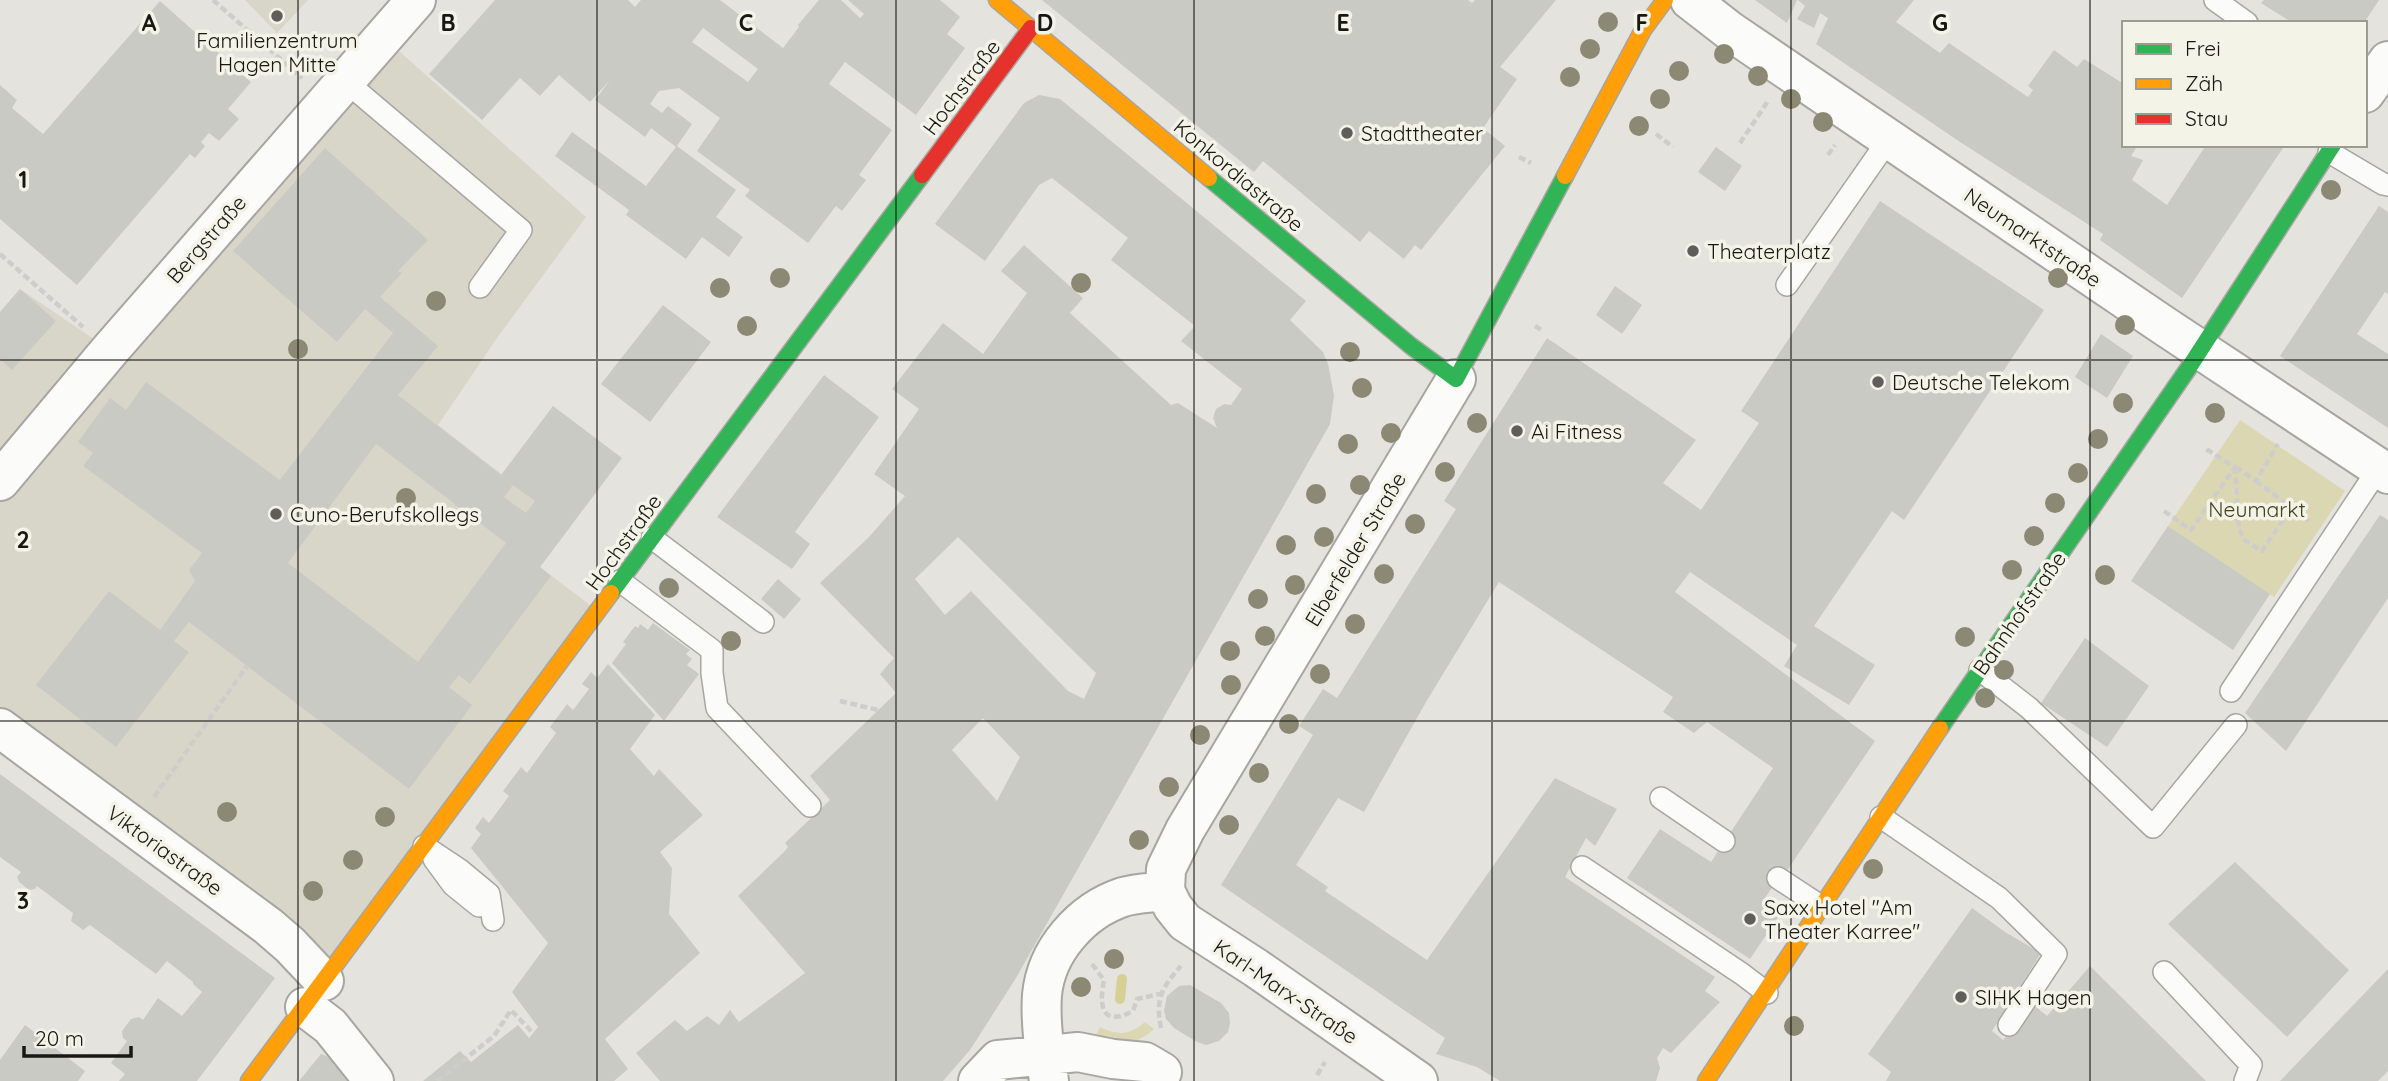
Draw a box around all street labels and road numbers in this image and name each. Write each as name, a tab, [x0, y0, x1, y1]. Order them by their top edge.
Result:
street label: Hochstraße	[917, 34, 1005, 140]
street label: Konkordiastraße	[1169, 113, 1309, 237]
street label: Neumarktstraße	[1959, 181, 2107, 293]
street label: Bergstraße	[161, 190, 251, 288]
street label: Elberfelder Straße	[1299, 467, 1411, 631]
street label: Hochstraße	[579, 489, 667, 595]
street label: Bahnhofstraße	[1967, 546, 2071, 680]
street label: Viktoriastraße	[102, 799, 228, 901]
street label: Karl-Marx-Straße	[1209, 933, 1363, 1049]

